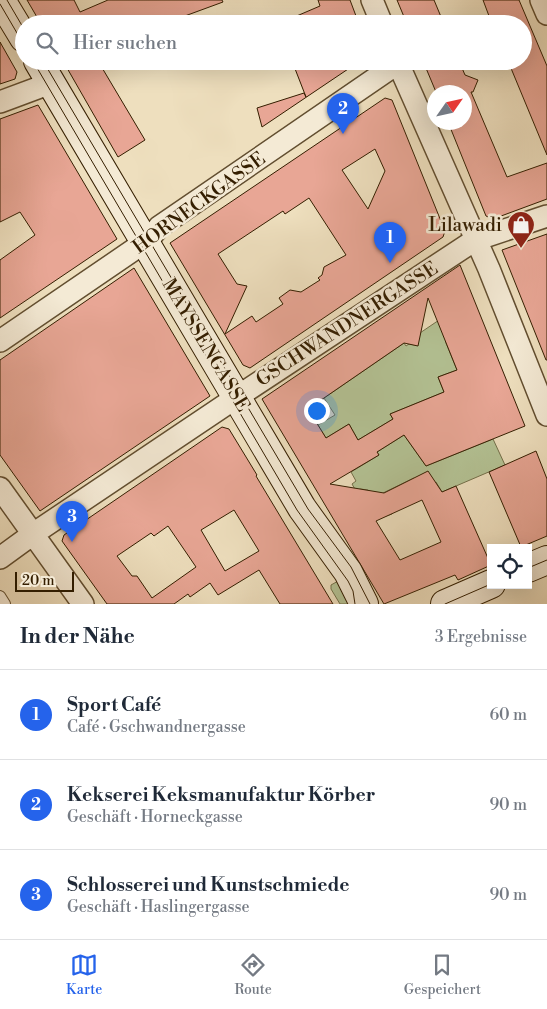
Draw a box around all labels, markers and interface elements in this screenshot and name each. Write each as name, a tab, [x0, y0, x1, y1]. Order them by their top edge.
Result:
search box	[15, 15, 532, 70]
icon: search	[33, 29, 61, 57]
text: Hier suchen	[73, 31, 177, 55]
north arrow	[427, 85, 472, 130]
pin: 2	[327, 93, 359, 134]
street label: HORNECKGASSE	[128, 147, 270, 259]
shop icon: Lilawadi	[506, 210, 536, 249]
place label: Lilawadi	[428, 213, 502, 237]
pin: 1	[374, 222, 406, 263]
street label: GSCHWANDNERGASSE	[252, 256, 442, 392]
street label: MAYSSENGASSE	[157, 274, 255, 416]
your location	[304, 398, 330, 424]
pin: 3	[56, 501, 88, 542]
map controls	[487, 544, 532, 589]
button: locate	[487, 544, 532, 589]
scale bar	[15, 569, 74, 592]
text: 20 m	[22, 572, 54, 590]
text: In der Nähe	[20, 624, 135, 650]
text: 3 Ergebnisse	[435, 627, 527, 647]
text: Sport Café	[67, 693, 161, 717]
text: 1	[32, 705, 40, 725]
text: 60 m	[489, 705, 527, 725]
text: Café · Gschwandnergasse	[67, 717, 246, 737]
text: Kekserei Keksmanufaktur Körber	[67, 783, 375, 807]
text: 2	[31, 795, 41, 815]
text: 90 m	[489, 795, 527, 815]
text: Geschäft · Horneckgasse	[67, 807, 243, 827]
text: Schlosserei und Kunstschmiede	[67, 873, 350, 897]
text: 3	[31, 885, 41, 905]
text: 90 m	[489, 885, 527, 905]
text: Geschäft · Haslingergasse	[67, 897, 250, 917]
tab: Karte	[66, 951, 102, 999]
tab: Route	[234, 951, 272, 999]
tab: Gespeichert	[404, 951, 481, 999]

